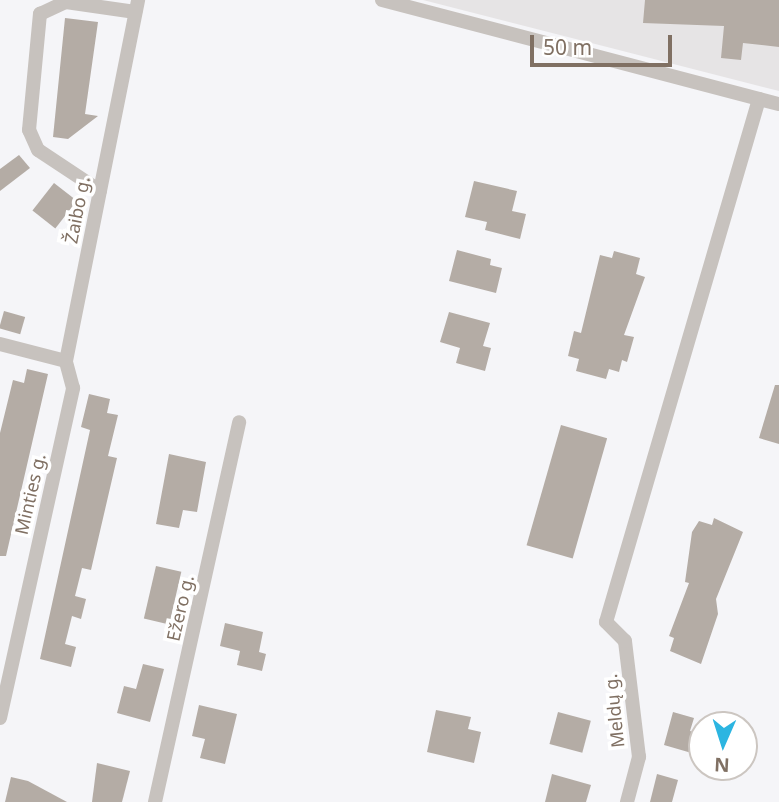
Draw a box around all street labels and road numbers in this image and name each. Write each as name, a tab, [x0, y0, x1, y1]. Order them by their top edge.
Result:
street label: Žaibo g.	[60, 175, 94, 245]
street label: Minties g.	[10, 451, 50, 537]
street label: Ežero g.	[162, 573, 198, 643]
street label: Meldų g.	[599, 673, 629, 749]

